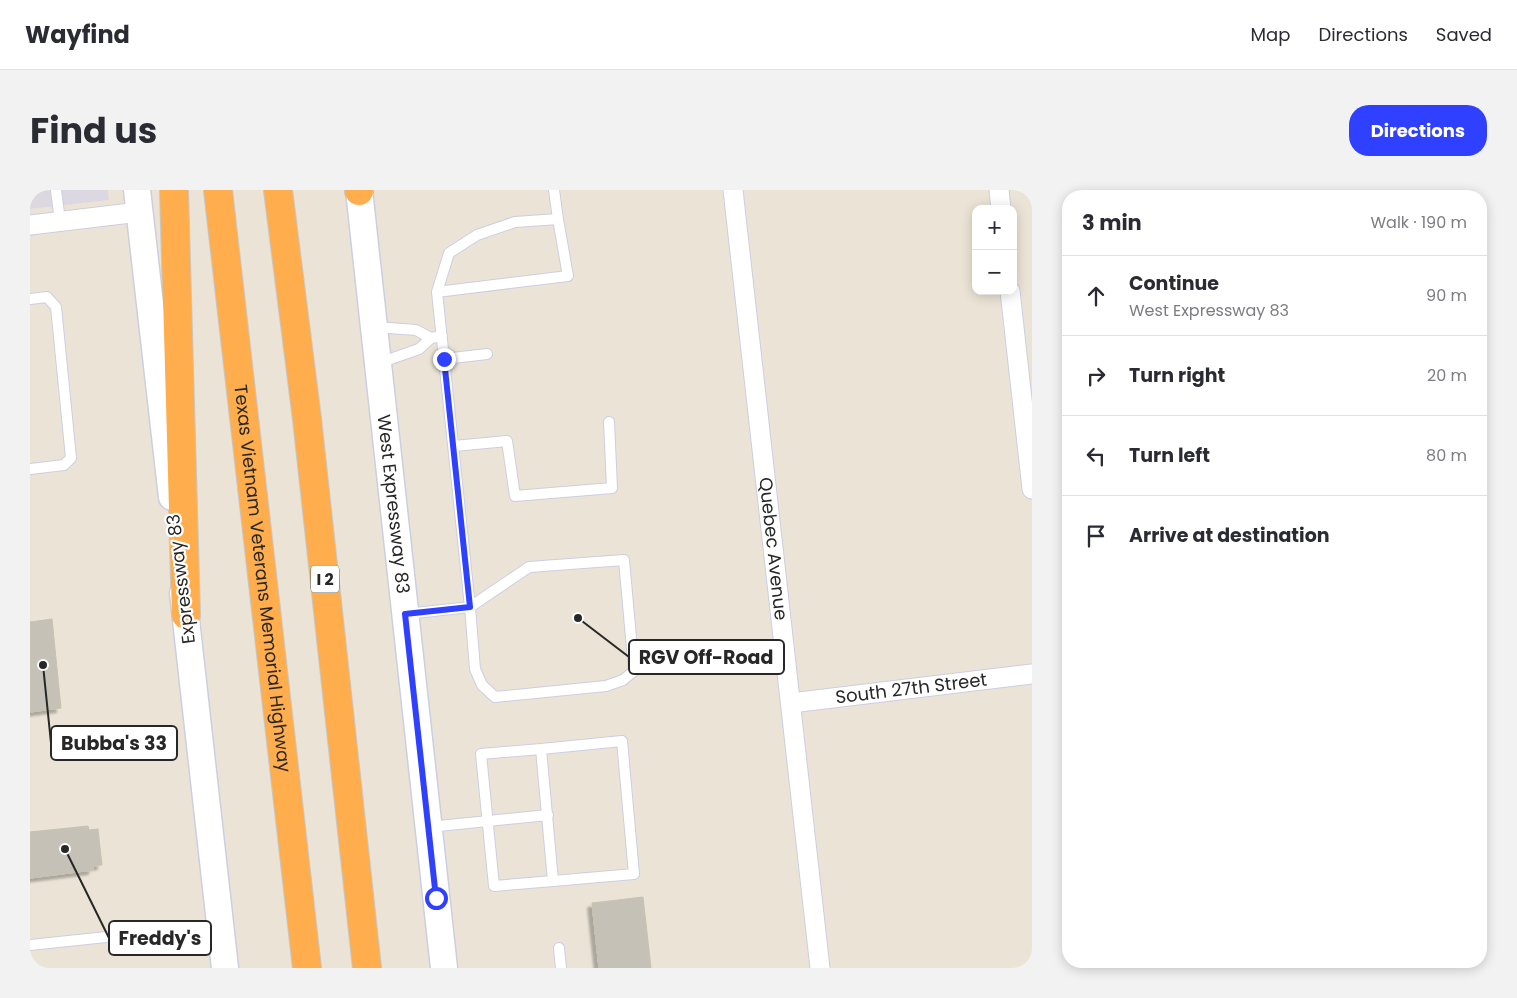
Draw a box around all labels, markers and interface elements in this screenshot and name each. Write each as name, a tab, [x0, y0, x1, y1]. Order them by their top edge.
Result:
text: Wayfind	[25, 18, 130, 51]
text: Map	[1251, 22, 1290, 47]
text: Directions	[1318, 22, 1408, 47]
text: Saved	[1436, 22, 1492, 47]
button: Directions	[1349, 105, 1487, 156]
text: Find us	[30, 106, 157, 155]
map controls	[972, 205, 1017, 295]
button: +	[972, 205, 1017, 250]
text: 3 min	[1082, 208, 1142, 237]
text: Walk · 190 m	[1370, 211, 1467, 234]
button: −	[972, 250, 1017, 295]
text: Continue	[1129, 270, 1219, 297]
icon: ahead	[1082, 282, 1110, 310]
text: 90 m	[1426, 284, 1467, 307]
text: West Expressway 83	[1129, 299, 1289, 322]
route end	[433, 348, 456, 371]
icon: right	[1082, 362, 1110, 390]
text: Turn right	[1129, 362, 1225, 389]
text: 20 m	[1427, 364, 1467, 387]
street label: Texas Vietnam Veterans Memorial Highway	[228, 383, 298, 774]
street label: West Expressway 83	[372, 413, 416, 595]
icon: left	[1082, 442, 1110, 470]
text: Turn left	[1129, 442, 1210, 469]
text: 80 m	[1426, 444, 1467, 467]
street label: Quebec Avenue	[753, 476, 794, 621]
street label: Expressway 83	[160, 513, 201, 645]
icon: arrive	[1082, 522, 1110, 550]
text: Arrive at destination	[1129, 522, 1330, 549]
road number: I 2	[311, 566, 339, 592]
callout: RGV Off-Road	[629, 640, 784, 674]
text: RGV Off-Road	[639, 644, 773, 671]
street label: South 27th Street	[834, 667, 988, 710]
callout: Bubba's 33	[51, 726, 177, 760]
text: Bubba's 33	[61, 730, 167, 757]
route start	[425, 887, 448, 910]
callout: Freddy's	[109, 921, 211, 955]
text: Freddy's	[119, 925, 201, 952]

